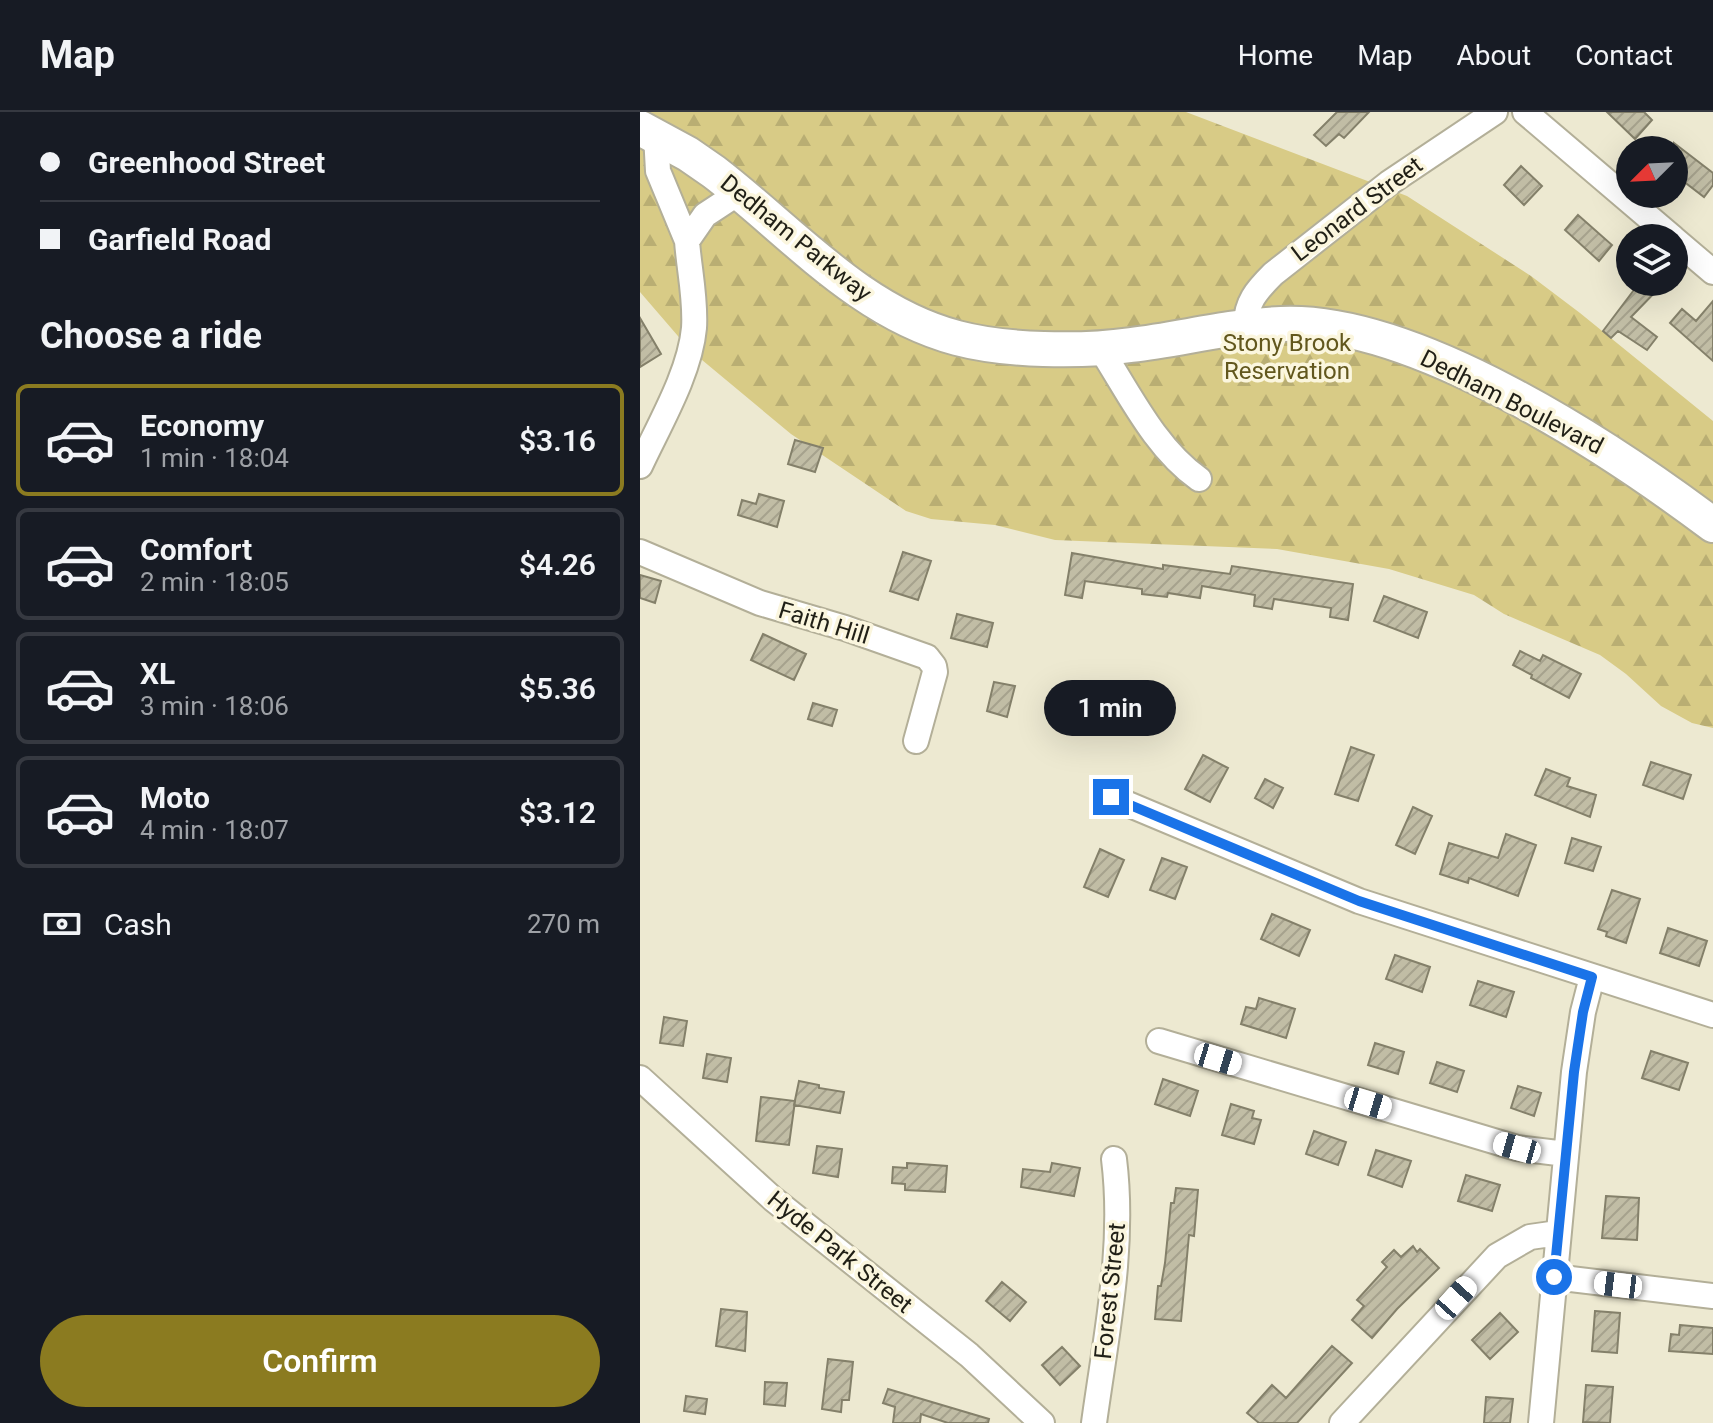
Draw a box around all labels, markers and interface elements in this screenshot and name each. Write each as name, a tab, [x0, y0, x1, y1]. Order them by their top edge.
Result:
text: Map	[40, 33, 115, 77]
text: Home	[1238, 39, 1313, 72]
text: Map	[1357, 39, 1413, 72]
text: About	[1457, 39, 1531, 72]
text: Contact	[1575, 39, 1673, 72]
north arrow	[1616, 136, 1688, 208]
map controls	[1616, 136, 1688, 296]
text: Greenhood Street	[88, 145, 325, 180]
street label: Leonard Street	[1286, 151, 1428, 267]
street label: Dedham Parkway	[715, 169, 878, 308]
text: Garfield Road	[88, 222, 271, 257]
button: layers	[1616, 224, 1688, 296]
text: Choose a ride	[40, 315, 262, 357]
park label: Stony Brook Reservation	[1223, 329, 1352, 385]
street label: Dedham Boulevard	[1416, 344, 1608, 460]
icon: car	[44, 404, 116, 476]
text: Economy	[140, 408, 264, 443]
text: $3.16	[519, 423, 596, 458]
text: 1 min · 18:04	[140, 443, 289, 473]
icon: car	[44, 528, 116, 600]
text: Comfort	[140, 532, 252, 567]
text: $4.26	[519, 547, 596, 582]
text: 2 min · 18:05	[140, 567, 289, 597]
street label: Faith Hill	[775, 596, 873, 650]
icon: car	[44, 652, 116, 724]
text: XL	[140, 656, 175, 691]
text: $5.36	[519, 671, 596, 706]
callout: 1 min	[1045, 681, 1177, 737]
text: 3 min · 18:06	[140, 691, 289, 721]
text: 1 min	[1077, 693, 1143, 723]
icon: car	[44, 776, 116, 848]
route end	[1093, 779, 1129, 815]
text: Moto	[140, 780, 210, 815]
text: $3.12	[519, 795, 596, 830]
text: 4 min · 18:07	[140, 815, 289, 845]
icon: cash	[40, 902, 84, 946]
text: Cash	[104, 907, 172, 942]
text: 270 m	[527, 909, 600, 939]
car	[1192, 1041, 1244, 1077]
car	[1342, 1085, 1394, 1121]
car	[1491, 1130, 1543, 1166]
street label: Hyde Park Street	[762, 1185, 918, 1319]
street label: Forest Street	[1089, 1221, 1131, 1361]
route start	[1536, 1259, 1572, 1295]
car	[1593, 1270, 1643, 1300]
car	[1431, 1272, 1481, 1324]
button: Confirm	[40, 1315, 600, 1407]

